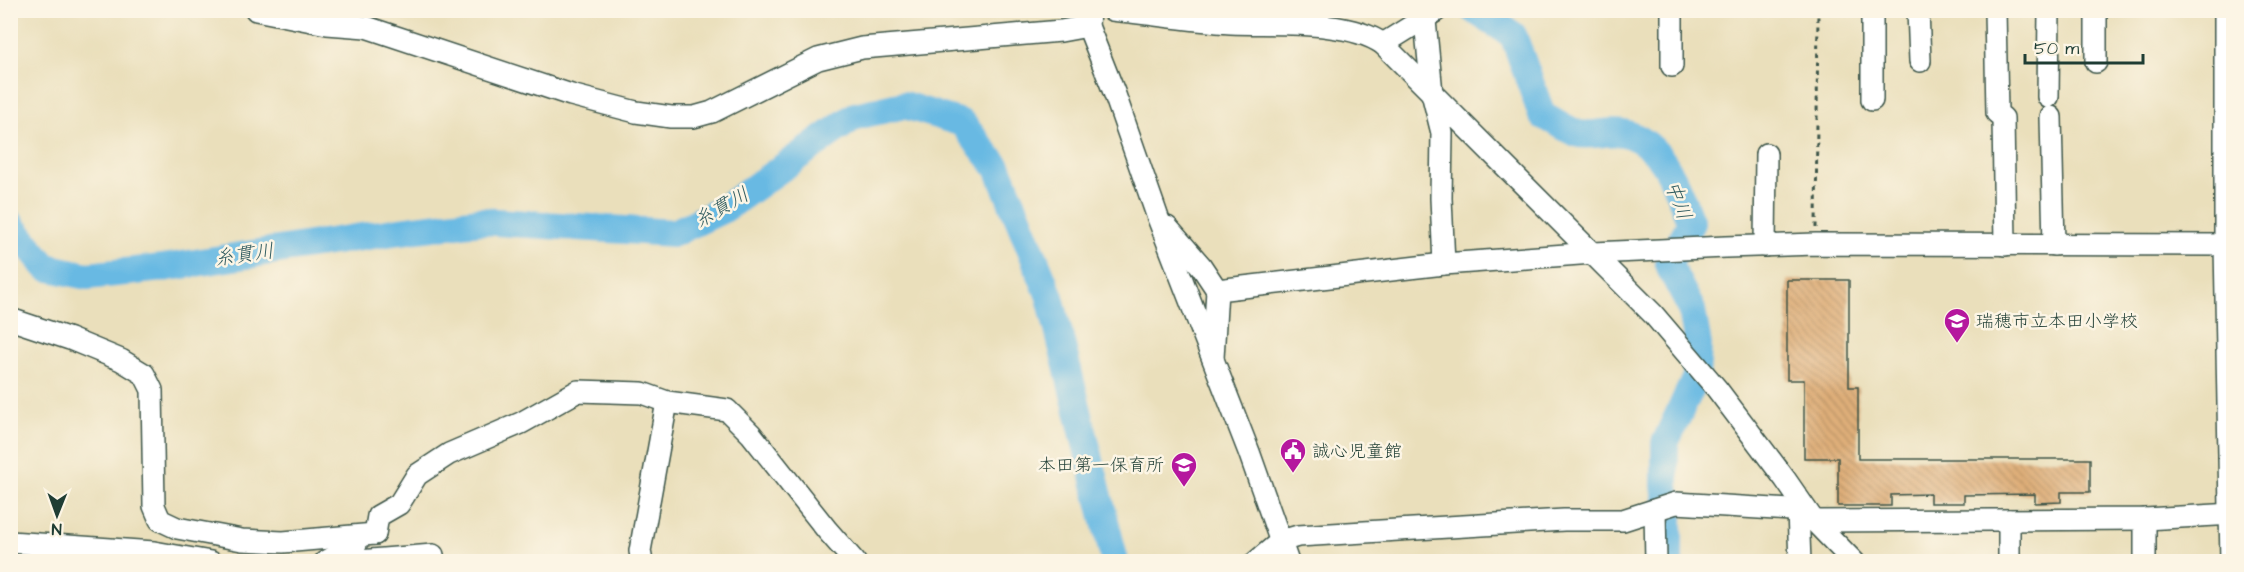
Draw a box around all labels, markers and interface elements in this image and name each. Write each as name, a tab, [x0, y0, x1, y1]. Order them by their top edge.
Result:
scale bar	[2025, 27, 2144, 65]
text: 50 m	[2034, 36, 2079, 61]
water label: 中川	[1658, 177, 1698, 224]
water label: 糸貫川	[689, 181, 754, 235]
water label: 糸貫川	[212, 237, 276, 273]
school or university icon: 瑞穂市立本田小学校	[1942, 306, 1972, 344]
place label: 瑞穂市立本田小学校	[1976, 309, 2138, 334]
public building icon: 誠心児童館	[1278, 436, 1308, 474]
place label: 誠心児童館	[1312, 439, 1402, 464]
school or university icon: 本田第一保育所	[1169, 450, 1199, 488]
place label: 本田第一保育所	[1038, 453, 1164, 478]
north arrow	[27, 485, 87, 545]
text: N	[52, 518, 62, 540]

